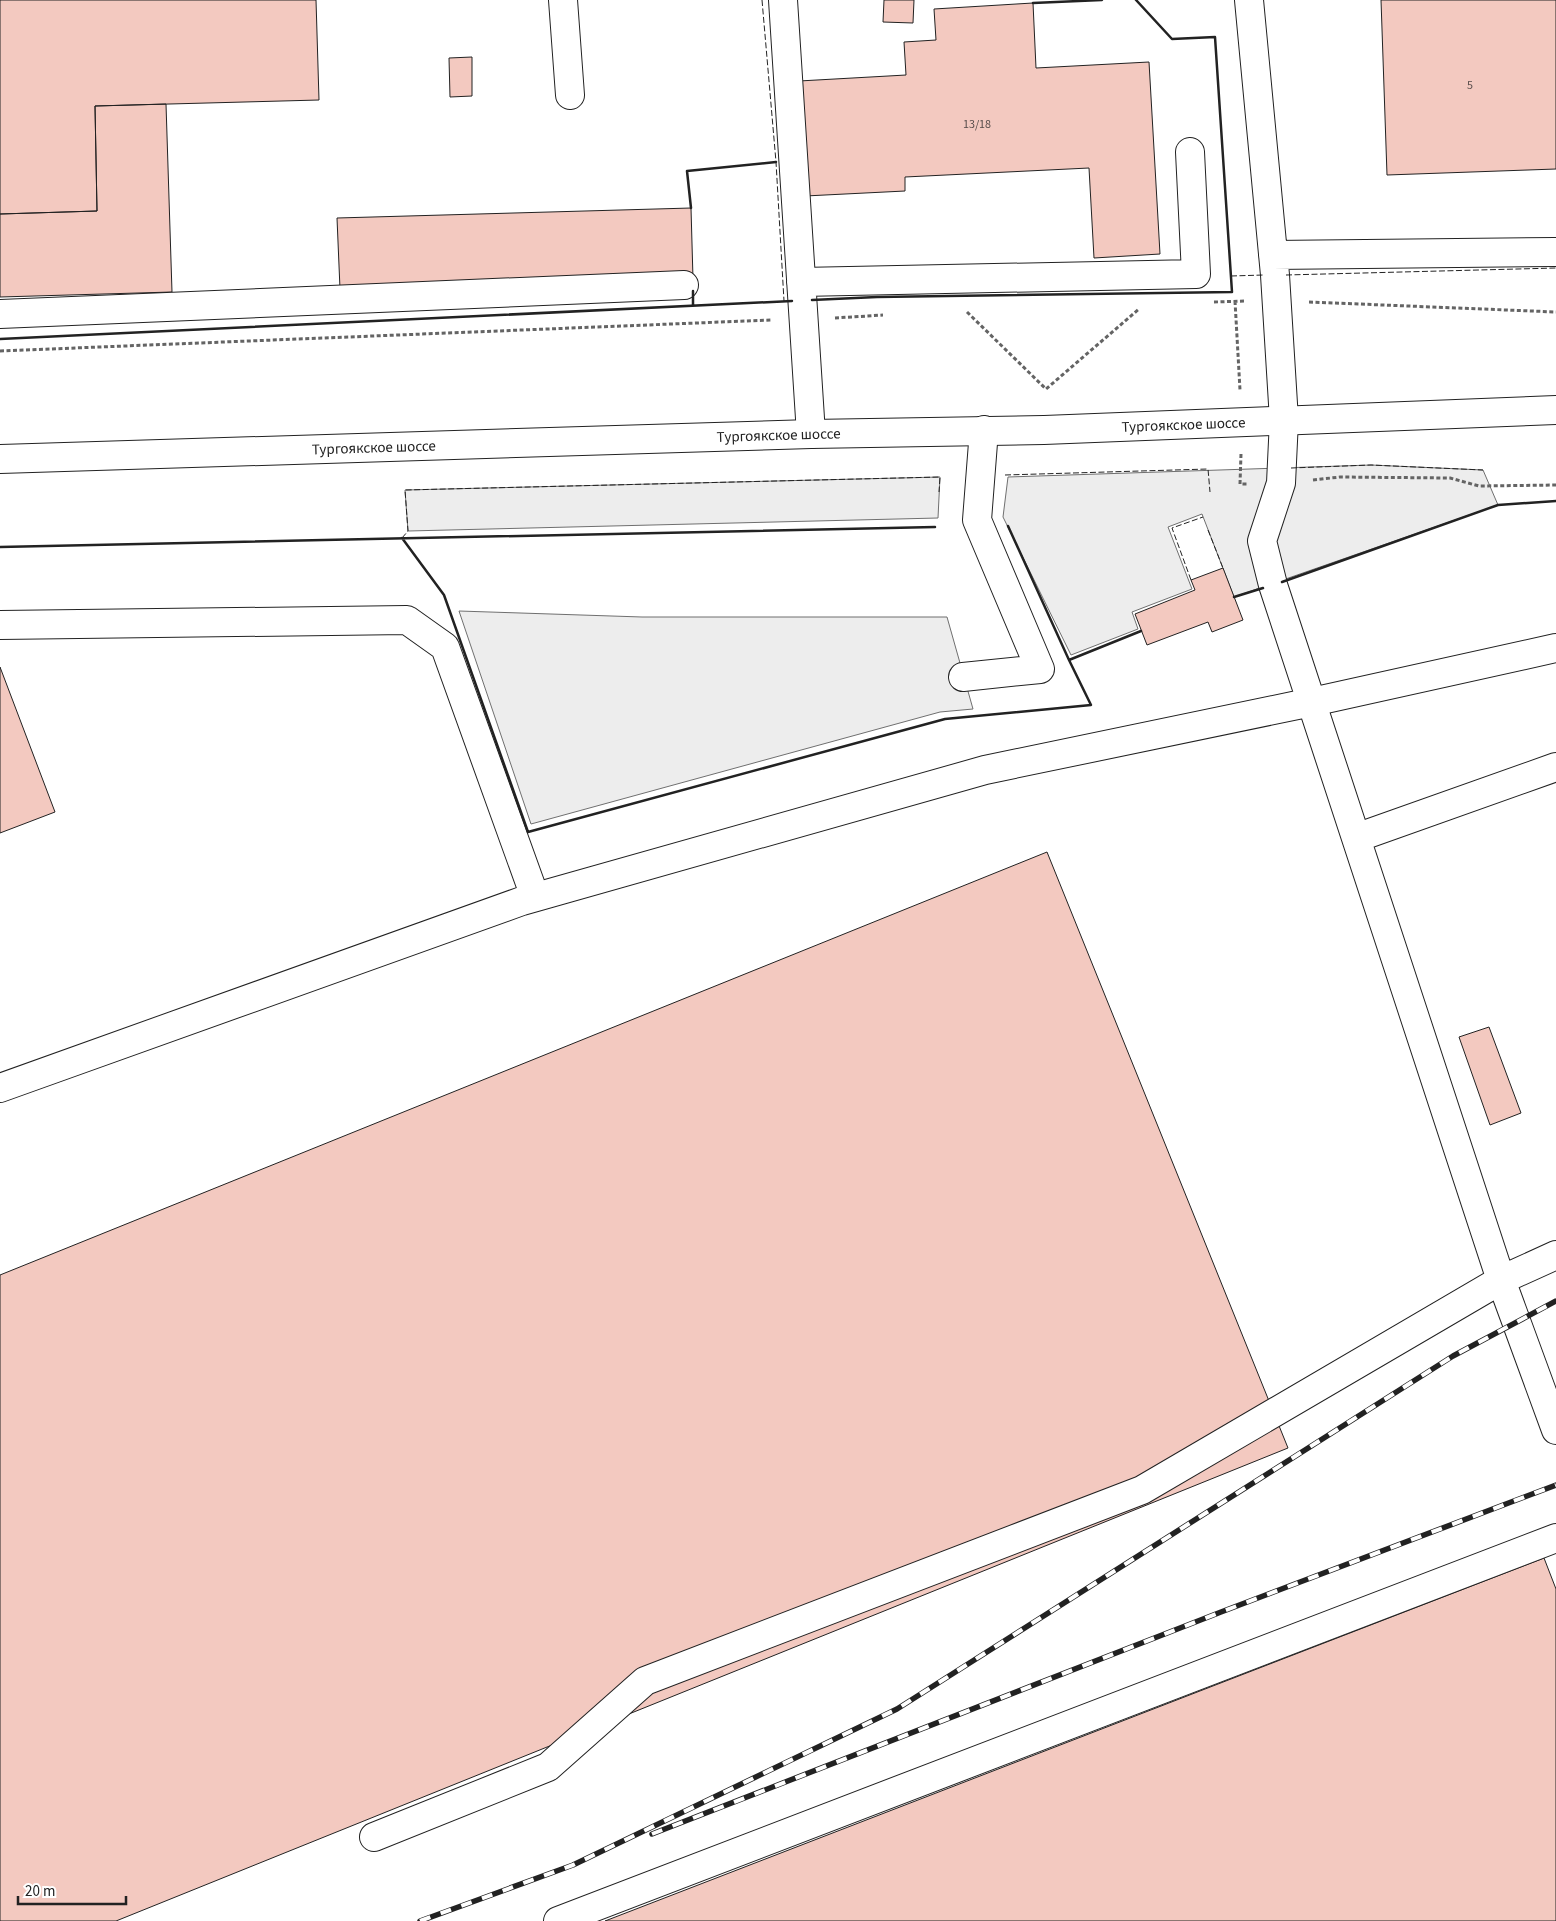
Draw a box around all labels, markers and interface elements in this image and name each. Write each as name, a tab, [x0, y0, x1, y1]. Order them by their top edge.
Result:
house number: 5	[1467, 77, 1473, 94]
house number: 13/18	[963, 116, 991, 133]
street label: Тургоякское шоссе	[1121, 412, 1246, 437]
street label: Тургоякское шоссе	[716, 423, 841, 447]
street label: Тургоякское шоссе	[312, 435, 436, 460]
scale bar	[18, 1874, 125, 1906]
text: 20 m	[25, 1881, 55, 1902]

